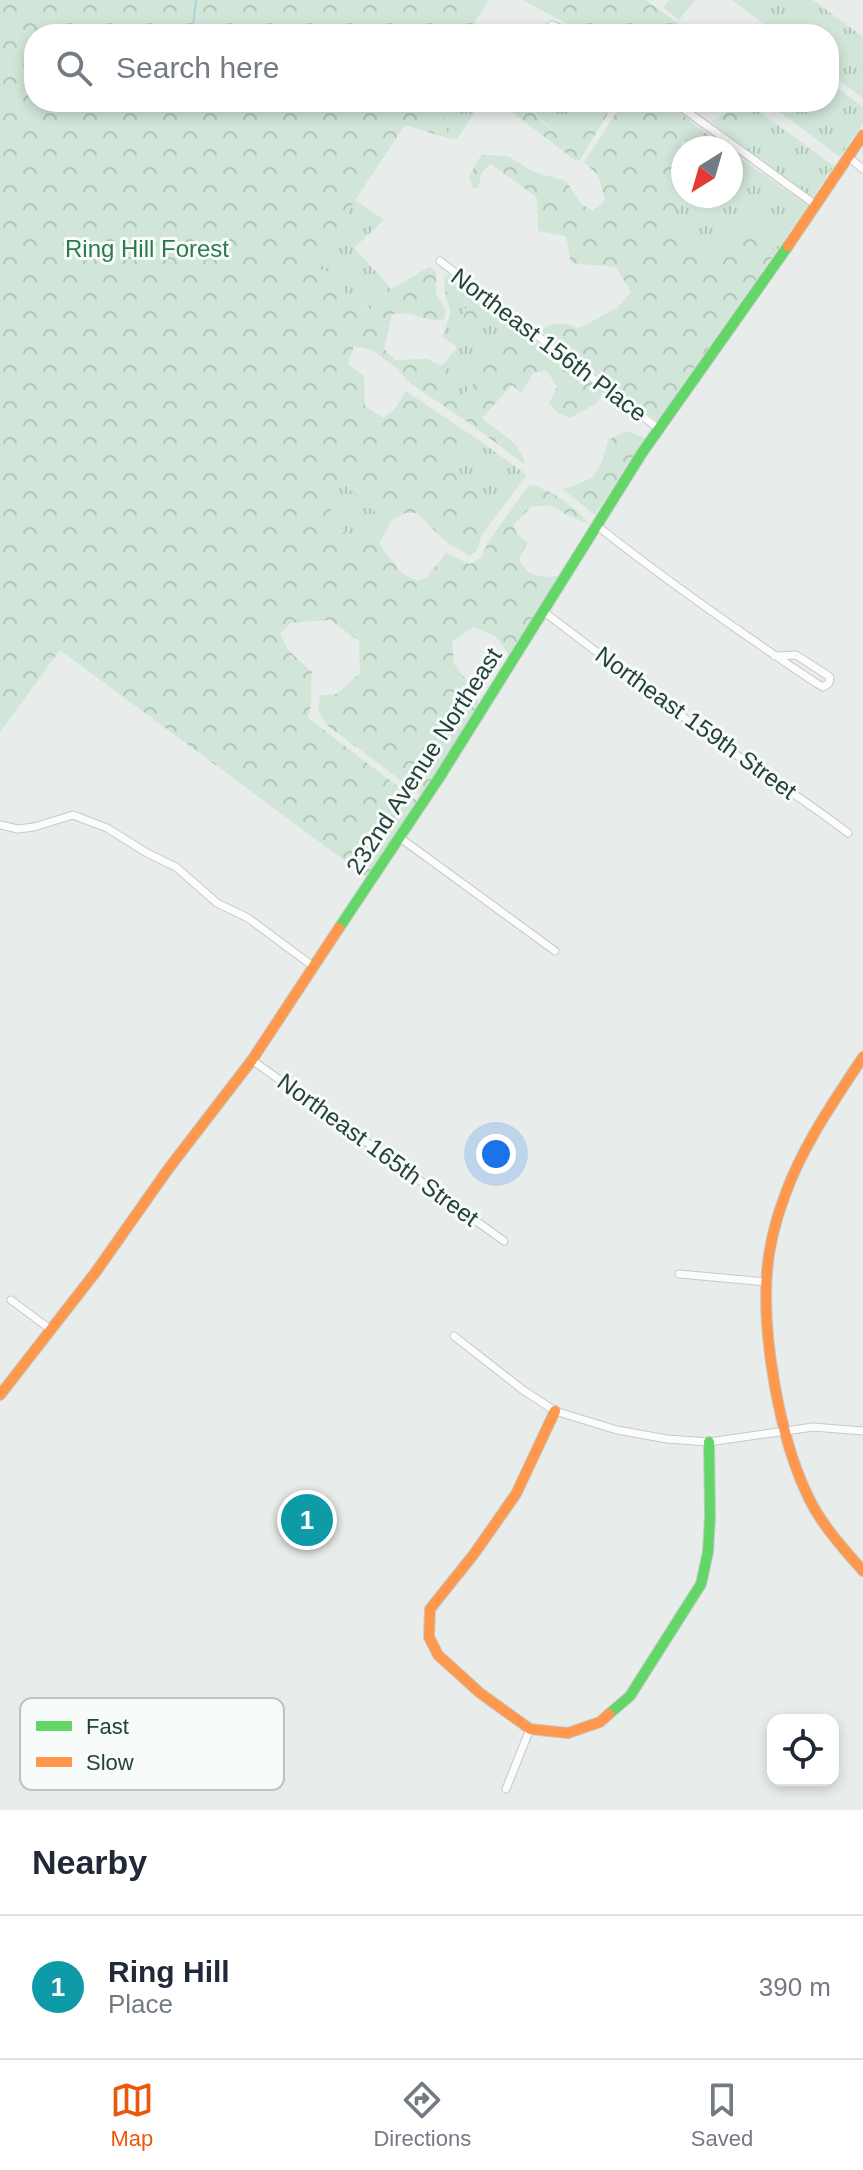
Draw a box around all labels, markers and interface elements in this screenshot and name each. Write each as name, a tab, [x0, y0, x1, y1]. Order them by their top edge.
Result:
search box	[24, 24, 839, 112]
icon: search	[52, 46, 96, 90]
text: Search here	[116, 51, 279, 84]
north arrow	[671, 136, 743, 208]
park label: Ring Hill Forest	[65, 235, 229, 262]
street label: Northeast 156th Place	[446, 262, 652, 427]
street label: Northeast 159th Street	[591, 641, 802, 805]
street label: 232nd Avenue Northeast	[340, 642, 507, 879]
street label: Northeast 165th Street	[273, 1068, 484, 1232]
your location	[476, 1134, 516, 1174]
pin: 1	[281, 1490, 333, 1550]
legend	[20, 1698, 284, 1790]
text: Fast	[86, 1714, 129, 1739]
map controls	[767, 1714, 839, 1786]
button: locate	[767, 1714, 839, 1786]
text: Slow	[86, 1750, 134, 1775]
text: Nearby	[32, 1843, 147, 1881]
text: Ring Hill	[108, 1955, 230, 1988]
text: 1	[51, 1972, 65, 2002]
text: 390 m	[759, 1972, 831, 2002]
text: Place	[108, 1989, 173, 2019]
tab: Map	[110, 2078, 154, 2152]
tab: Directions	[373, 2078, 471, 2152]
tab: Saved	[691, 2078, 753, 2152]

